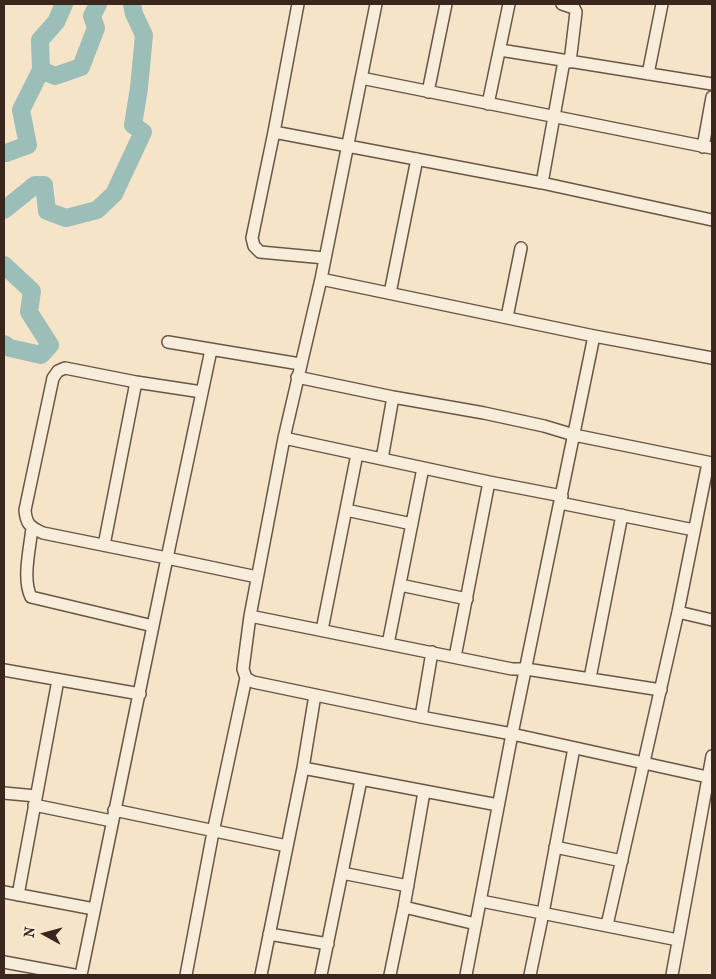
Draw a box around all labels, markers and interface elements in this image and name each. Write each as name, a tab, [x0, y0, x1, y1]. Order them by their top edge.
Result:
north arrow	[20, 909, 70, 959]
text: N	[21, 926, 39, 938]

